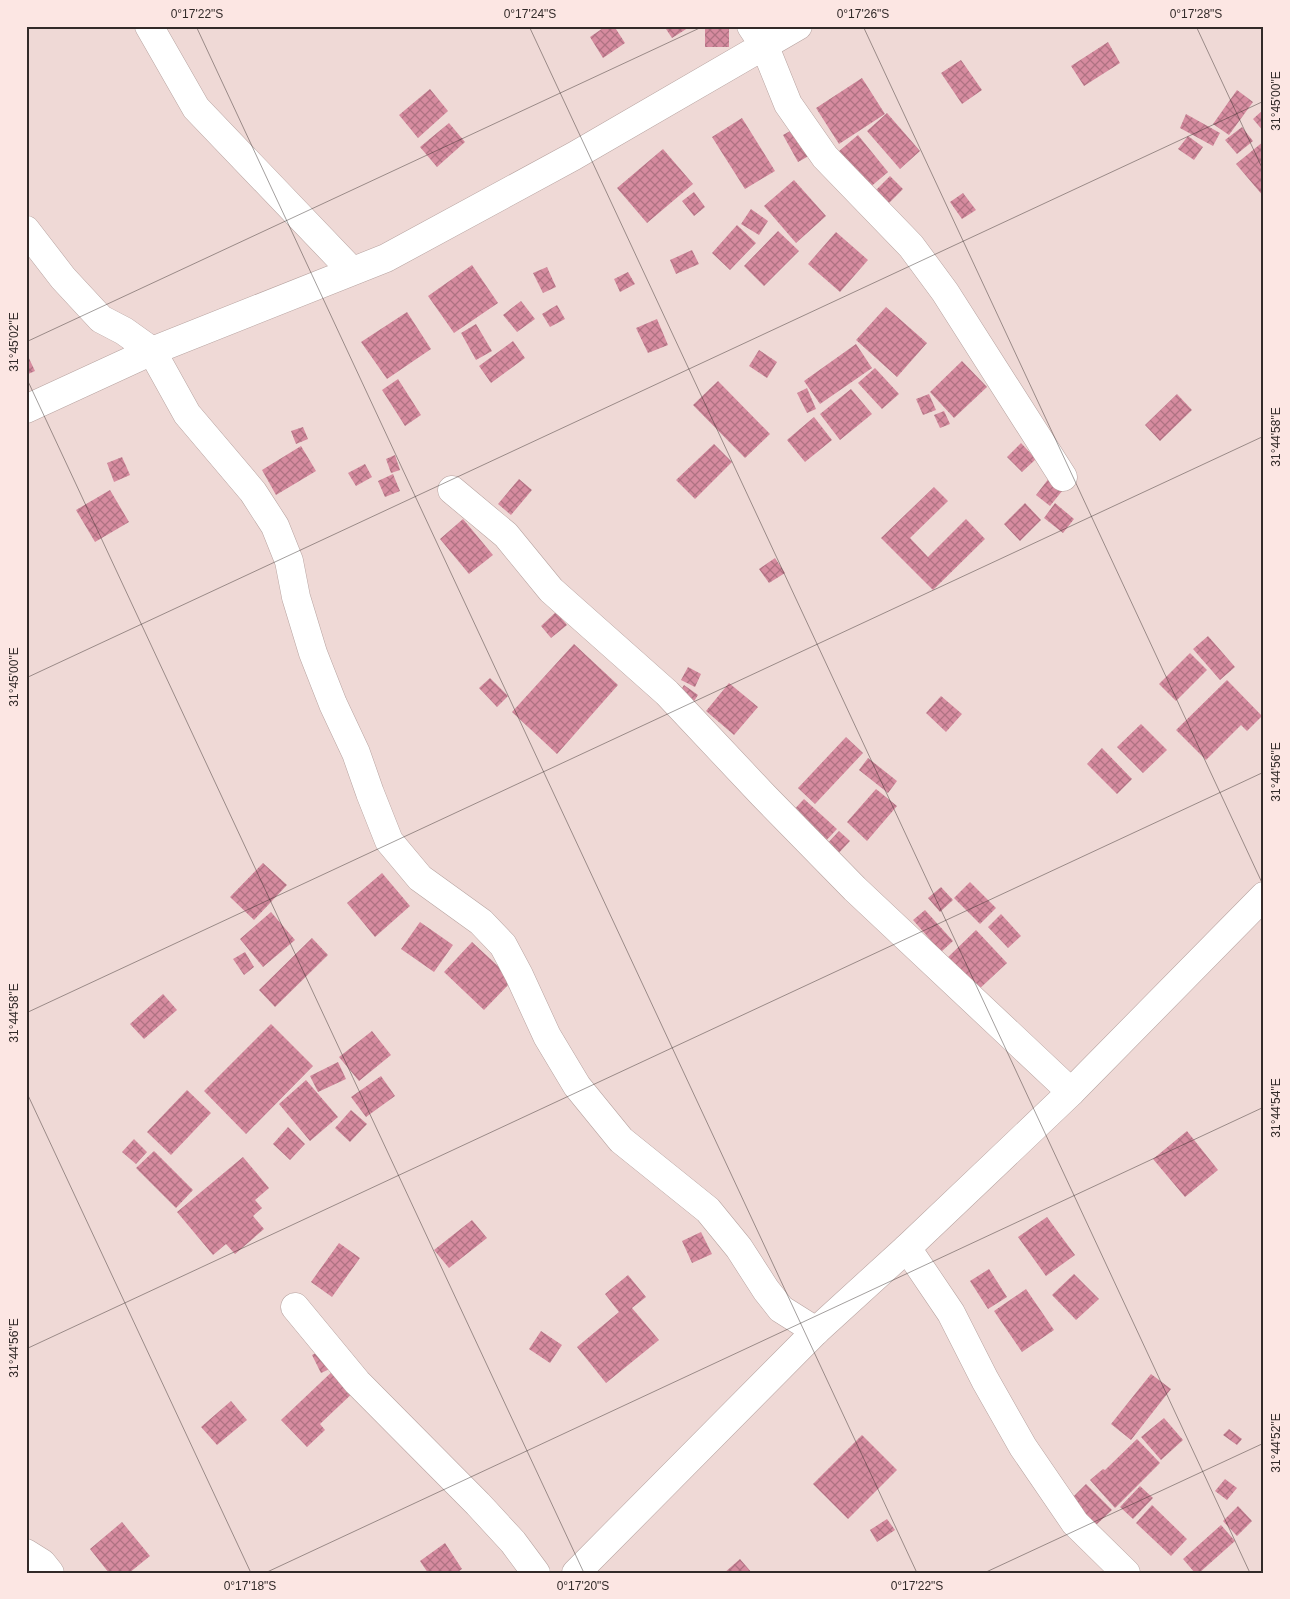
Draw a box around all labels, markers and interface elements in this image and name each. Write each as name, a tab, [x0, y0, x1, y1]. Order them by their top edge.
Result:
text: 0°17'22"S	[171, 7, 223, 21]
text: 0°17'24"S	[504, 7, 556, 21]
text: 0°17'26"S	[837, 7, 889, 21]
text: 0°17'28"S	[1170, 7, 1222, 21]
text: 31°45'00"E	[1269, 71, 1283, 131]
text: 31°45'02"E	[7, 312, 21, 372]
text: 31°44'58"E	[1269, 407, 1283, 467]
text: 31°45'00"E	[7, 647, 21, 707]
text: 31°44'56"E	[1269, 742, 1283, 802]
text: 31°44'58"E	[7, 983, 21, 1043]
text: 31°44'54"E	[1269, 1078, 1283, 1138]
text: 31°44'56"E	[7, 1318, 21, 1378]
text: 31°44'52"E	[1269, 1413, 1283, 1473]
text: 0°17'18"S	[224, 1579, 276, 1593]
text: 0°17'20"S	[557, 1579, 609, 1593]
text: 0°17'22"S	[891, 1579, 943, 1593]

